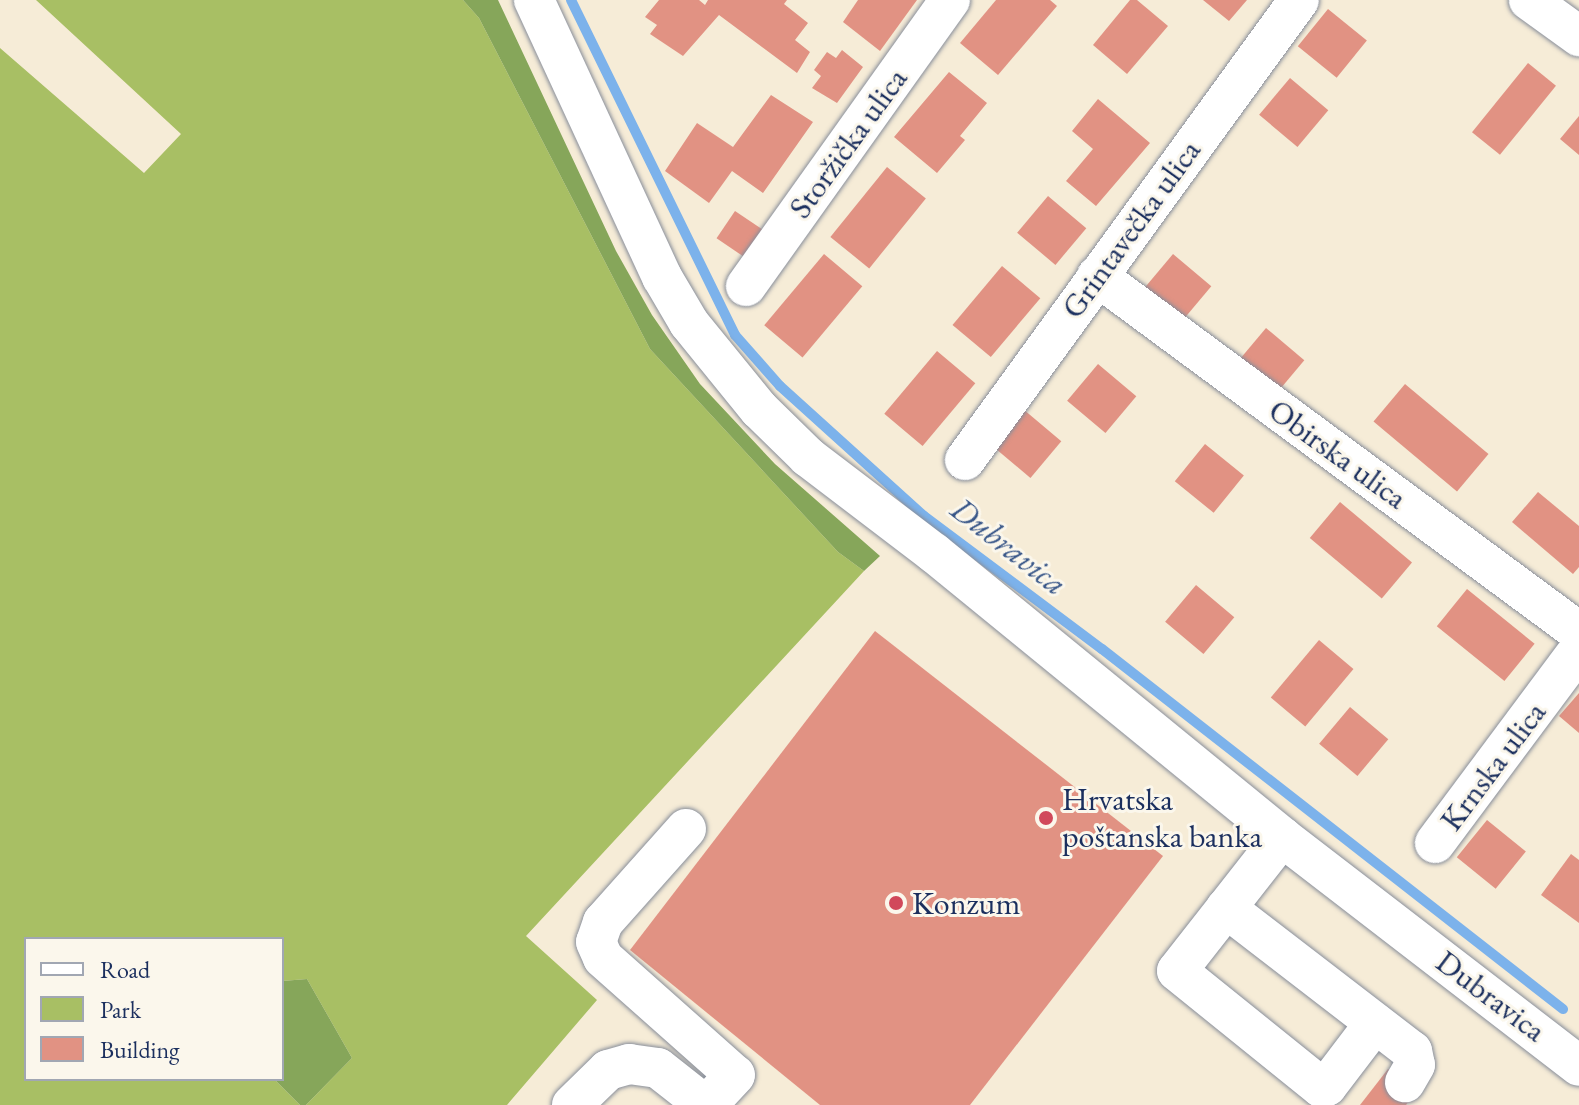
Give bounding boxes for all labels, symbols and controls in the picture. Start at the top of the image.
street label: Storžička ulica [781,60,915,226]
street label: Grintavečka ulica [1053,132,1209,326]
street label: Obirska ulica [1261,391,1415,517]
water label: Dubravica [943,488,1075,604]
street label: Krnska ulica [1432,694,1554,838]
place label: Hrvatska poštanska banka [1062,781,1262,856]
marker: Hrvatska poštanska banka [1037,809,1055,827]
place label: Konzum [912,884,1020,922]
marker: Konzum [887,894,905,912]
legend [24,937,284,1081]
street label: Dubravica [1429,942,1553,1050]
text: Road [100,954,150,985]
text: Park [100,994,141,1025]
text: Building [100,1034,180,1065]

